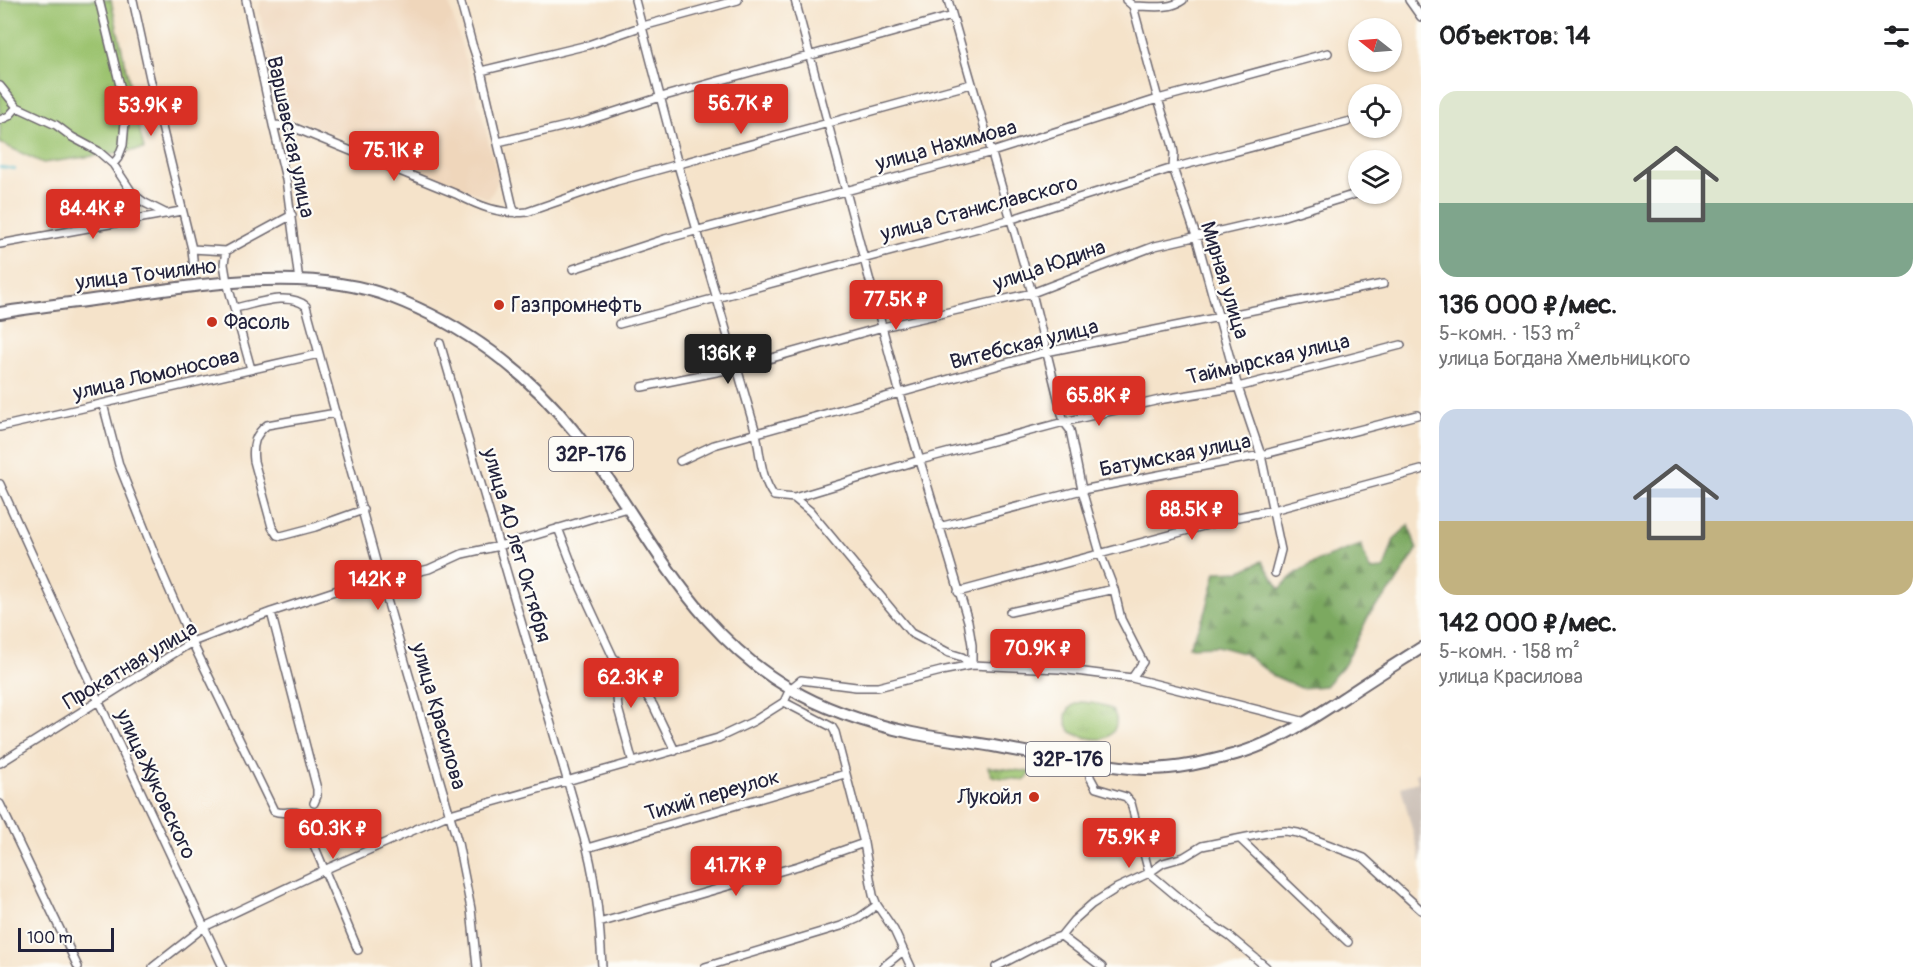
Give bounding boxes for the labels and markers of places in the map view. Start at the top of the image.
pin: 56.7K ₽ [686,84,796,135]
pin: 53.9K ₽ [96,86,206,137]
pin: 75.1K ₽ [339,131,449,182]
pin: 84.4K ₽ [38,189,148,240]
pin: 77.5K ₽ [841,280,951,331]
place label: Газпромнефть [511,292,643,319]
marker: Газпромнефть [492,298,506,312]
place label: Фасоль [224,309,291,336]
marker: Фасоль [205,315,219,329]
pin: 136K ₽ [679,334,777,385]
pin: 65.8K ₽ [1044,376,1154,427]
pin: 88.5K ₽ [1137,490,1247,541]
pin: 142K ₽ [329,560,427,611]
pin: 70.9K ₽ [983,629,1093,680]
pin: 62.3K ₽ [576,658,686,709]
place label: Лукойл [956,784,1022,811]
marker: Лукойл [1027,790,1041,804]
pin: 60.3K ₽ [278,809,388,860]
pin: 75.9K ₽ [1074,818,1184,869]
pin: 41.7K ₽ [681,846,791,897]

